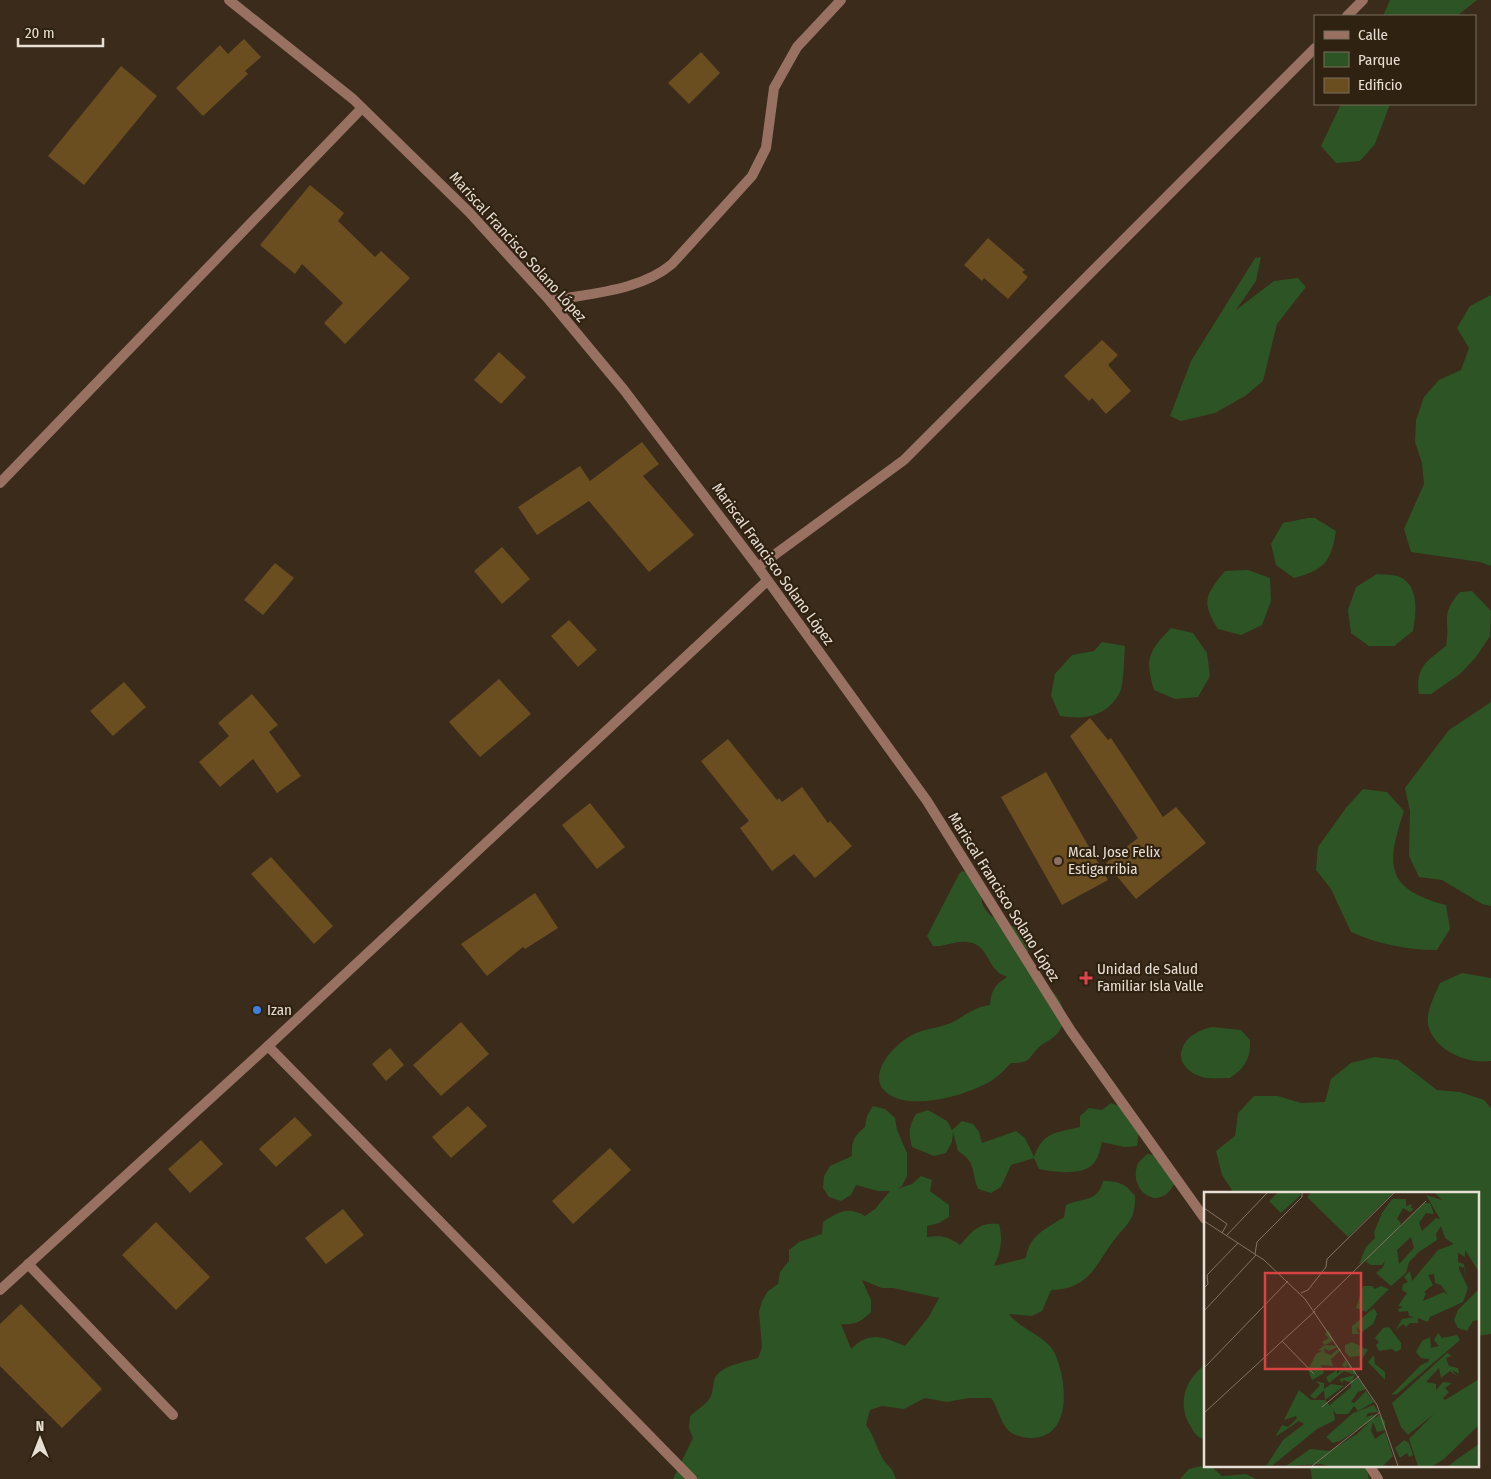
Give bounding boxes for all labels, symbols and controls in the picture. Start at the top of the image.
scale bar [18,15,102,47]
legend [1314,15,1476,105]
text: 20 m [25,24,55,42]
text: Calle [1358,26,1388,44]
text: Parque [1358,51,1401,69]
text: Edificio [1358,76,1403,94]
street label: Mariscal Francisco Solano López [446,168,590,326]
street label: Mariscal Francisco Solano López [708,479,838,649]
street label: Mariscal Francisco Solano López [944,809,1064,985]
place label: Mcal. Jose Felix Estigarribia [1068,843,1160,878]
marker: Mcal. Jose Felix Estigarribia [1052,855,1064,867]
place label: Unidad de Salud Familiar Isla Valle [1097,960,1204,995]
marker: Unidad de Salud Familiar Isla Valle [1079,971,1093,985]
place label: Izan [267,1001,292,1019]
marker: Izan [251,1004,263,1016]
inset map [1204,1192,1478,1466]
north arrow [15,1414,65,1464]
text: N [36,1418,44,1435]

